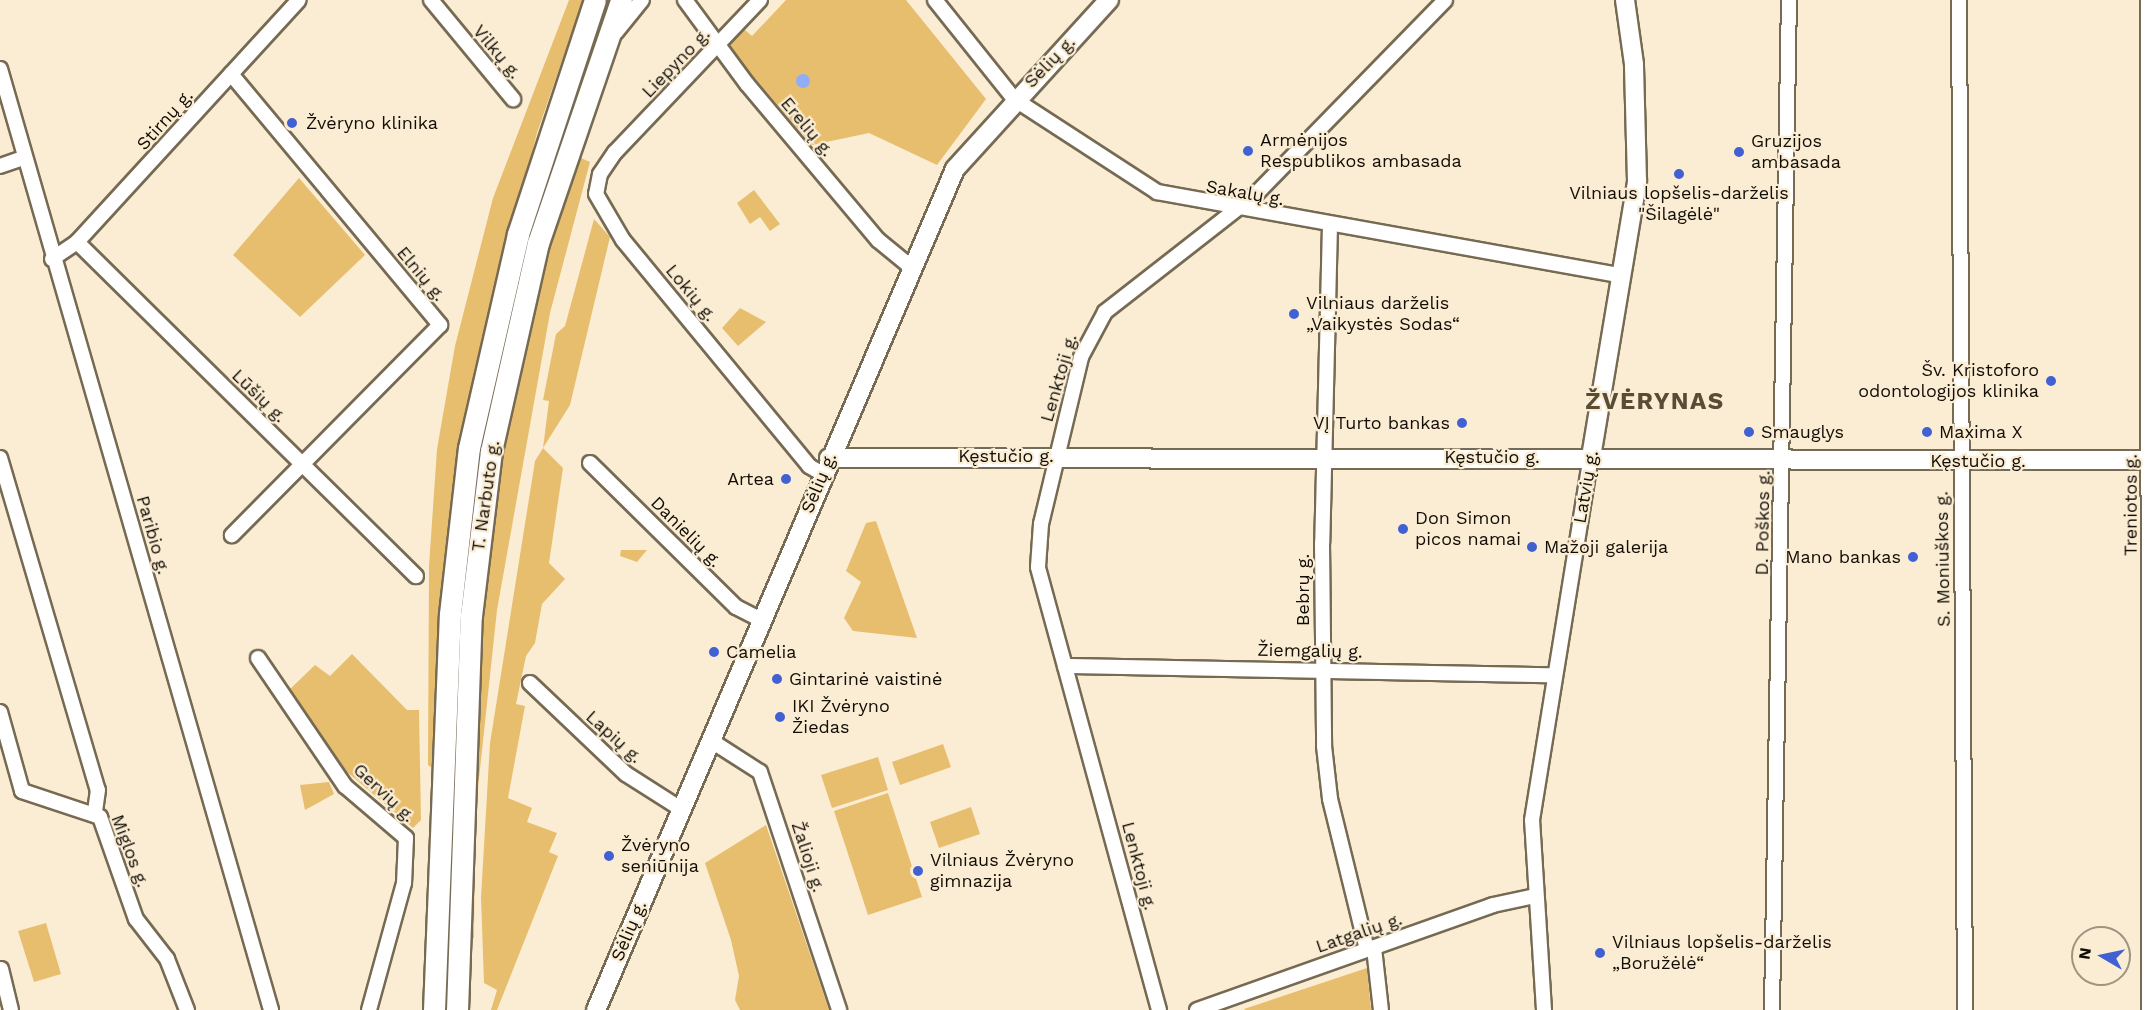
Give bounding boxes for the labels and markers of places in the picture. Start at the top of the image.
place label: Žvėryno klinika [306,112,438,134]
marker: Žvėryno klinika [283,114,301,132]
place label: Armėnijos Respublikos ambasada [1260,130,1462,172]
place label: Gruzijos ambasada [1751,131,1841,174]
marker: Armėnijos Respublikos ambasada [1241,144,1255,158]
marker: Gruzijos ambasada [1732,145,1746,159]
marker: Vilniaus lopšelis-darželis "Šilagėlė" [1672,167,1686,181]
place label: Vilniaus lopšelis-darželis "Šilagėlė" [1569,183,1789,226]
place label: Vilniaus darželis „Vaikystės Sodas“ [1306,293,1460,336]
marker: Vilniaus darželis „Vaikystės Sodas“ [1287,307,1301,321]
place label: Šv. Kristoforo odontologijos klinika [1858,360,2039,403]
marker: Šv. Kristoforo odontologijos klinika [2044,374,2058,388]
place label: VĮ Turto bankas [1312,412,1450,434]
marker: VĮ Turto bankas [1455,416,1469,430]
place label: Smauglys [1761,421,1844,443]
place label: Maxima X [1939,421,2023,443]
marker: Smauglys [1742,425,1756,439]
marker: Maxima X [1920,425,1934,439]
place label: Artea [727,468,774,490]
marker: Artea [779,472,793,486]
place label: Don Simon picos namai [1415,508,1521,550]
marker: Don Simon picos namai [1396,522,1410,536]
place label: Mažoji galerija [1544,536,1668,558]
marker: Mažoji galerija [1525,540,1539,554]
place label: Mano bankas [1785,546,1901,568]
marker: Mano bankas [1906,550,1920,564]
place label: Camelia [726,641,797,663]
marker: Camelia [707,645,721,659]
place label: Gintarinė vaistinė [789,668,943,690]
marker: Gintarinė vaistinė [770,672,784,686]
place label: IKI Žvėryno Žiedas [792,696,890,738]
marker: IKI Žvėryno Žiedas [773,710,787,724]
place label: Žvėryno seniūnija [621,835,699,878]
marker: Žvėryno seniūnija [602,849,616,863]
place label: Vilniaus Žvėryno gimnazija [930,850,1074,892]
marker: Vilniaus Žvėryno gimnazija [911,864,925,878]
place label: Vilniaus lopšelis-darželis „Boružėlė“ [1612,932,1832,974]
marker: Vilniaus lopšelis-darželis „Boružėlė“ [1593,946,1607,960]

